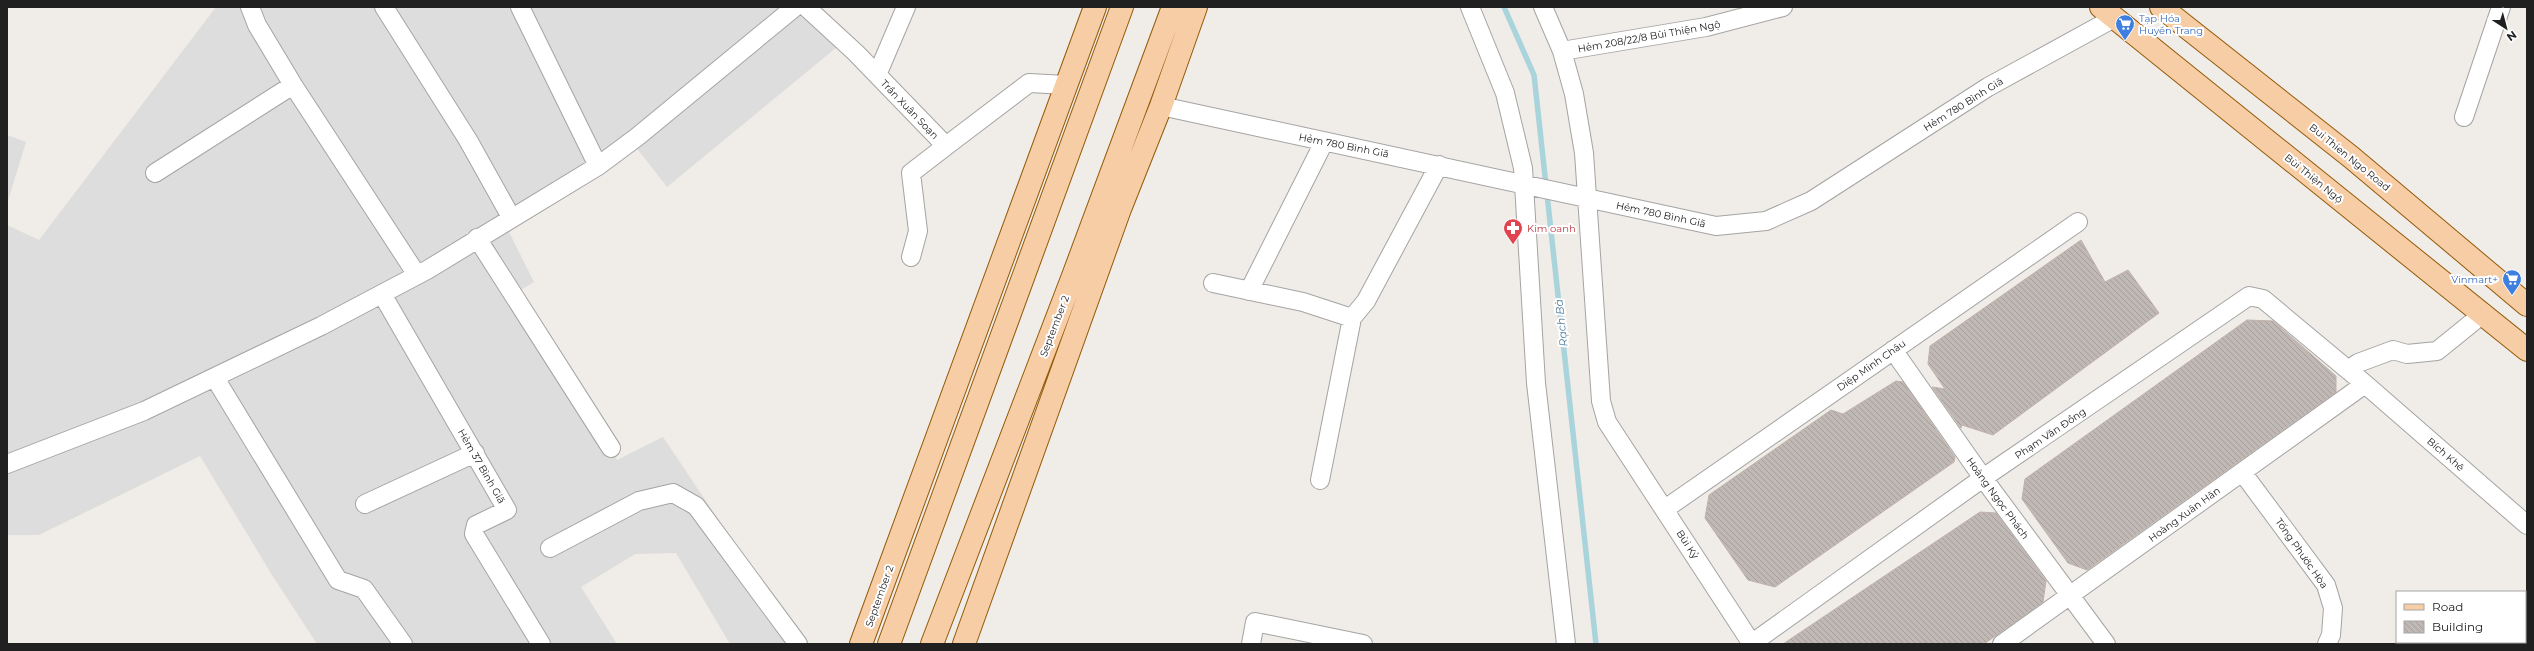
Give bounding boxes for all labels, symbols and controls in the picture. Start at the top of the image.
north arrow [2486,8,2526,48]
place label: Tạp Hóa Huyền Trang [2139,12,2203,37]
supermarket icon: Tạp Hóa Huyền Trang [2114,13,2136,41]
street label: Hẻm 208/22/8 Bùi Thiện Ngộ [1577,18,1721,55]
text: N [2504,28,2520,44]
street label: Hẻm 780 Bình Giã [1921,75,2005,134]
street label: Trần Xuân Soạn [878,77,941,142]
street label: Bui Thien Ngo Road [2307,121,2393,194]
street label: Hẻm 780 Bình Giã [1298,130,1390,161]
street label: Bùi Thiện Ngộ [2282,151,2346,206]
street label: Hẻm 780 Bình Giã [1615,199,1707,230]
pharmacy icon: Kim oanh [1502,217,1524,245]
place label: Kim oanh [1527,222,1576,235]
supermarket icon: Vinmart+ [2501,268,2523,296]
place label: Vinmart+ [2451,273,2498,286]
street label: September 2 [1037,293,1072,359]
water label: Rạch Bà [1552,299,1570,347]
street label: Diệp Minh Châu [1834,337,1908,394]
street label: Phạm Văn Đồng [2012,405,2088,462]
street label: Hẻm 37 Bình Giã [455,427,508,506]
street label: Bích Khê [2424,435,2467,474]
street label: Hoàng Ngọc Phách [1963,455,2032,542]
street label: Hoàng Xuân Hãn [2146,484,2223,545]
street label: Tống Phước Hòa [2272,516,2331,591]
street label: Bùi Kỷ [1673,527,1702,562]
street label: September 2 [862,563,897,629]
legend [2396,591,2526,643]
text: Road [2432,599,2463,614]
text: Building [2432,619,2483,634]

